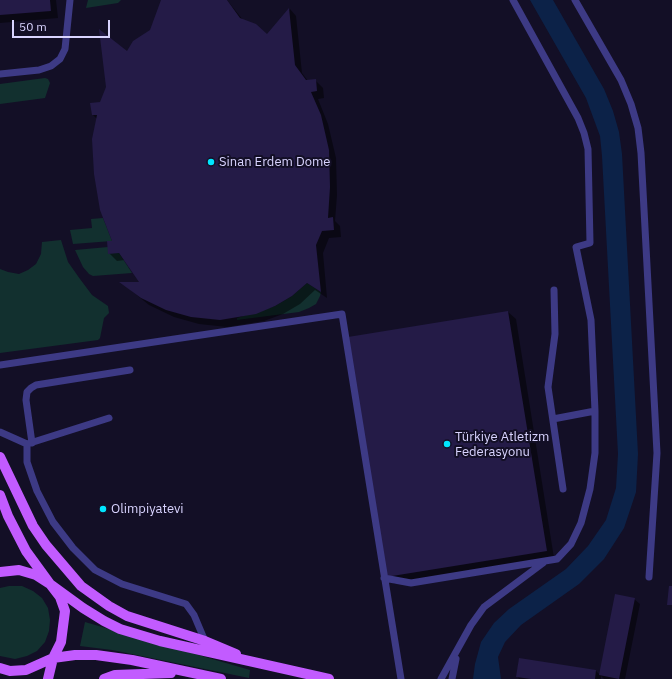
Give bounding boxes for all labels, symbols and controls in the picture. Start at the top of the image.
scale bar [14,12,112,38]
text: 50 m [19,19,47,34]
place label: Sinan Erdem Dome [219,154,330,170]
marker: Sinan Erdem Dome [206,157,216,167]
place label: Türkiye Atletizm Federasyonu [455,429,549,460]
marker: Türkiye Atletizm Federasyonu [442,439,452,449]
place label: Olimpiyatevi [111,501,184,517]
marker: Olimpiyatevi [98,504,108,514]

